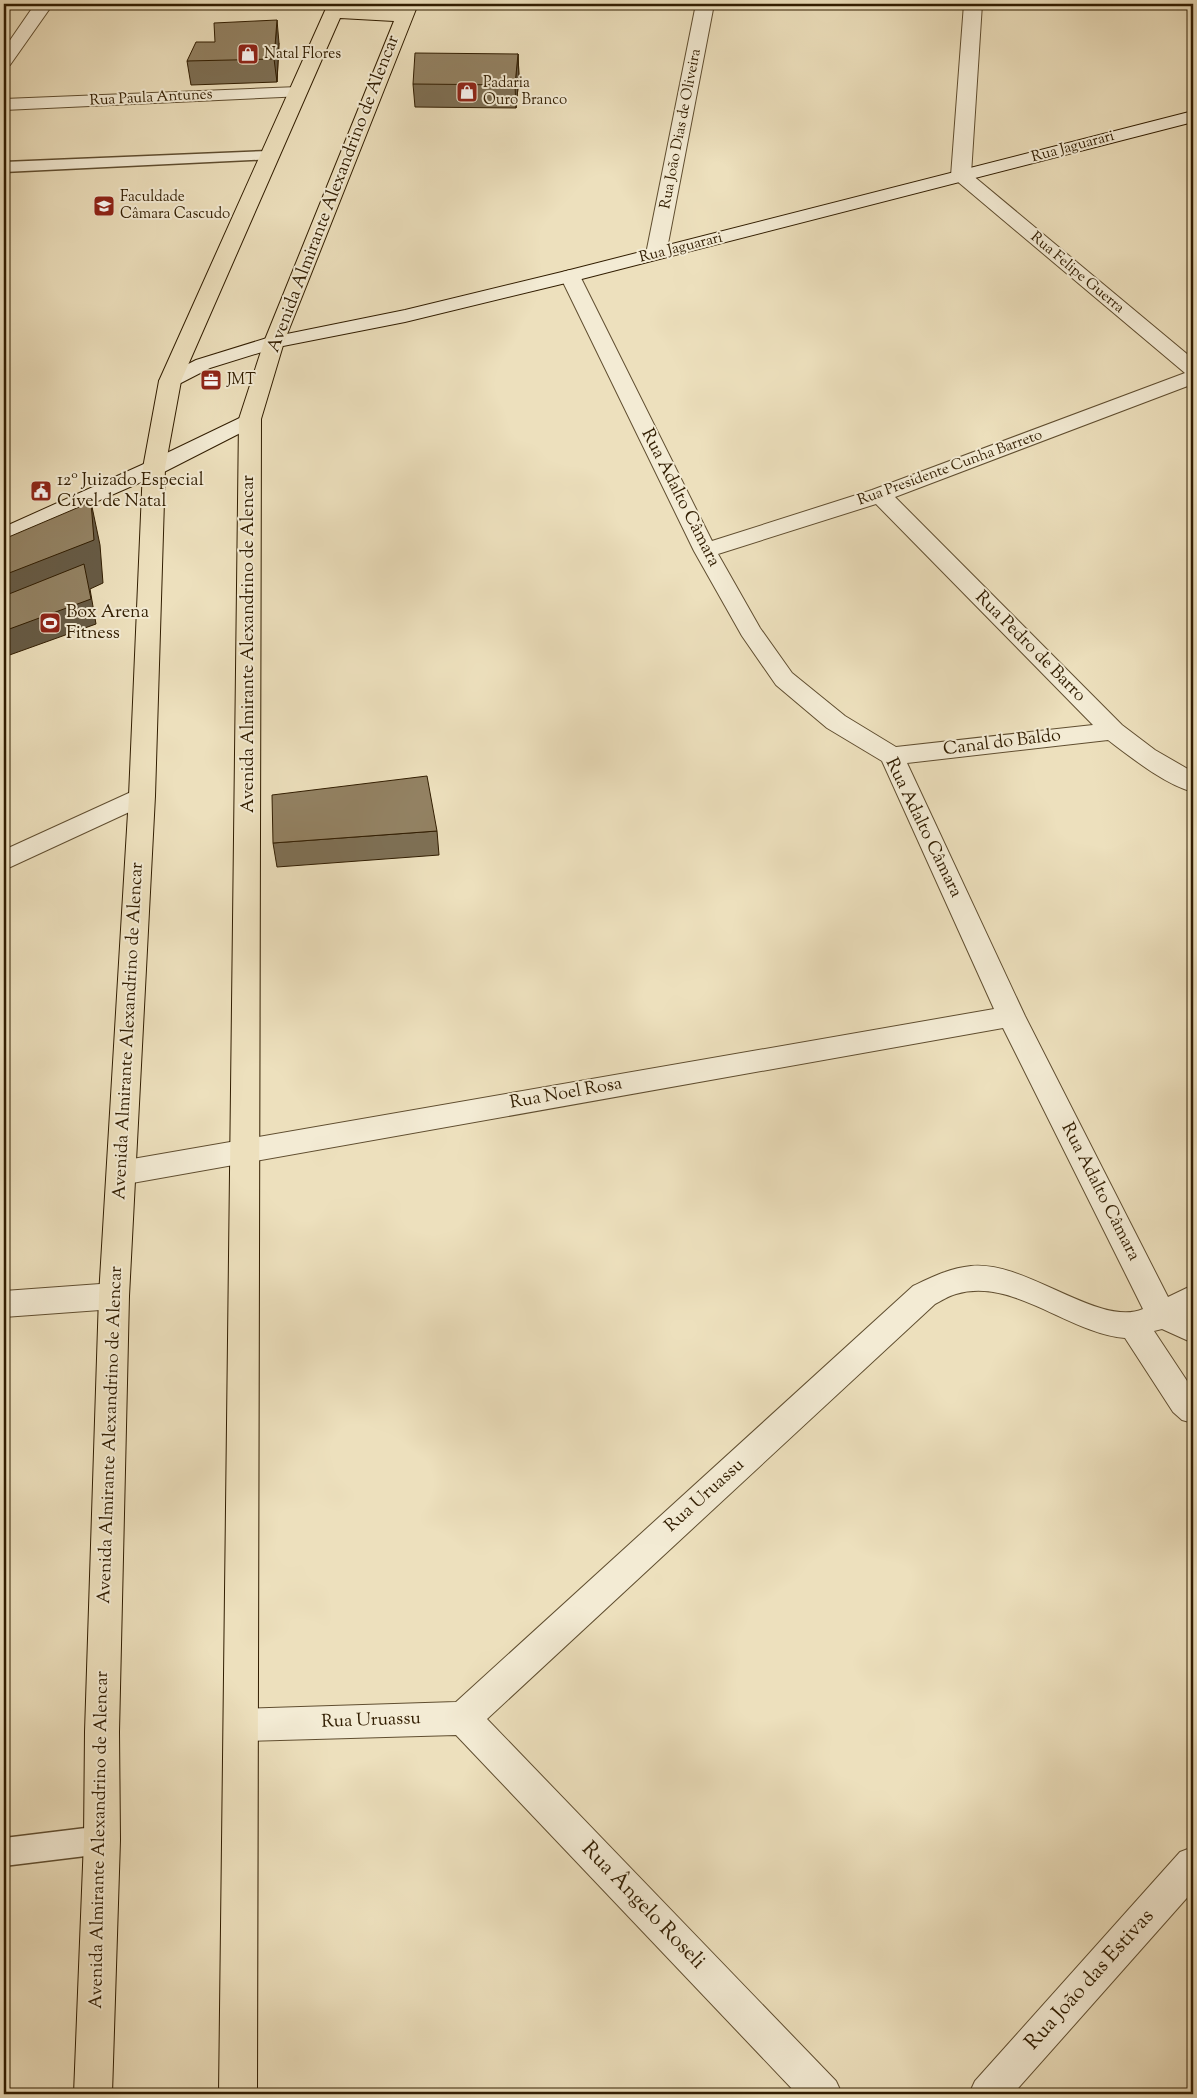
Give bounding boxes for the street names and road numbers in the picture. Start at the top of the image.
street label: Avenida Almirante Alexandrino de Alencar [261,31,407,356]
street label: Rua João Dias de Oliveira [655,47,707,211]
street label: Rua Paula Antunes [89,84,213,112]
street label: Rua Jaguarari [1029,126,1117,168]
street label: Rua Felipe Guerra [1025,227,1129,319]
street label: Rua Jaguarari [637,228,725,268]
street label: Rua Adalto Câmara [634,424,726,572]
street label: Rua Presidente Cunha Barreto [855,425,1045,511]
street label: Avenida Almirante Alexandrino de Alencar [236,475,262,813]
street label: Rua Pedro de Barro [968,585,1092,709]
street label: Canal do Baldo [942,723,1062,763]
street label: Rua Adalto Câmara [878,754,968,902]
street label: Avenida Almirante Alexandrino de Alencar [107,861,151,1200]
street label: Rua Noel Rosa [508,1071,624,1117]
street label: Rua Adalto Câmara [1054,1118,1146,1266]
street label: Avenida Almirante Alexandrino de Alencar [92,1265,130,1604]
street label: Rua Uruassu [659,1453,751,1539]
street label: Avenida Almirante Alexandrino de Alencar [84,1671,116,2009]
street label: Rua Uruassu [321,1706,421,1736]
street label: Rua Ângelo Roseli [574,1835,712,1977]
street label: Rua João das Estivas [1018,1903,1162,2057]

